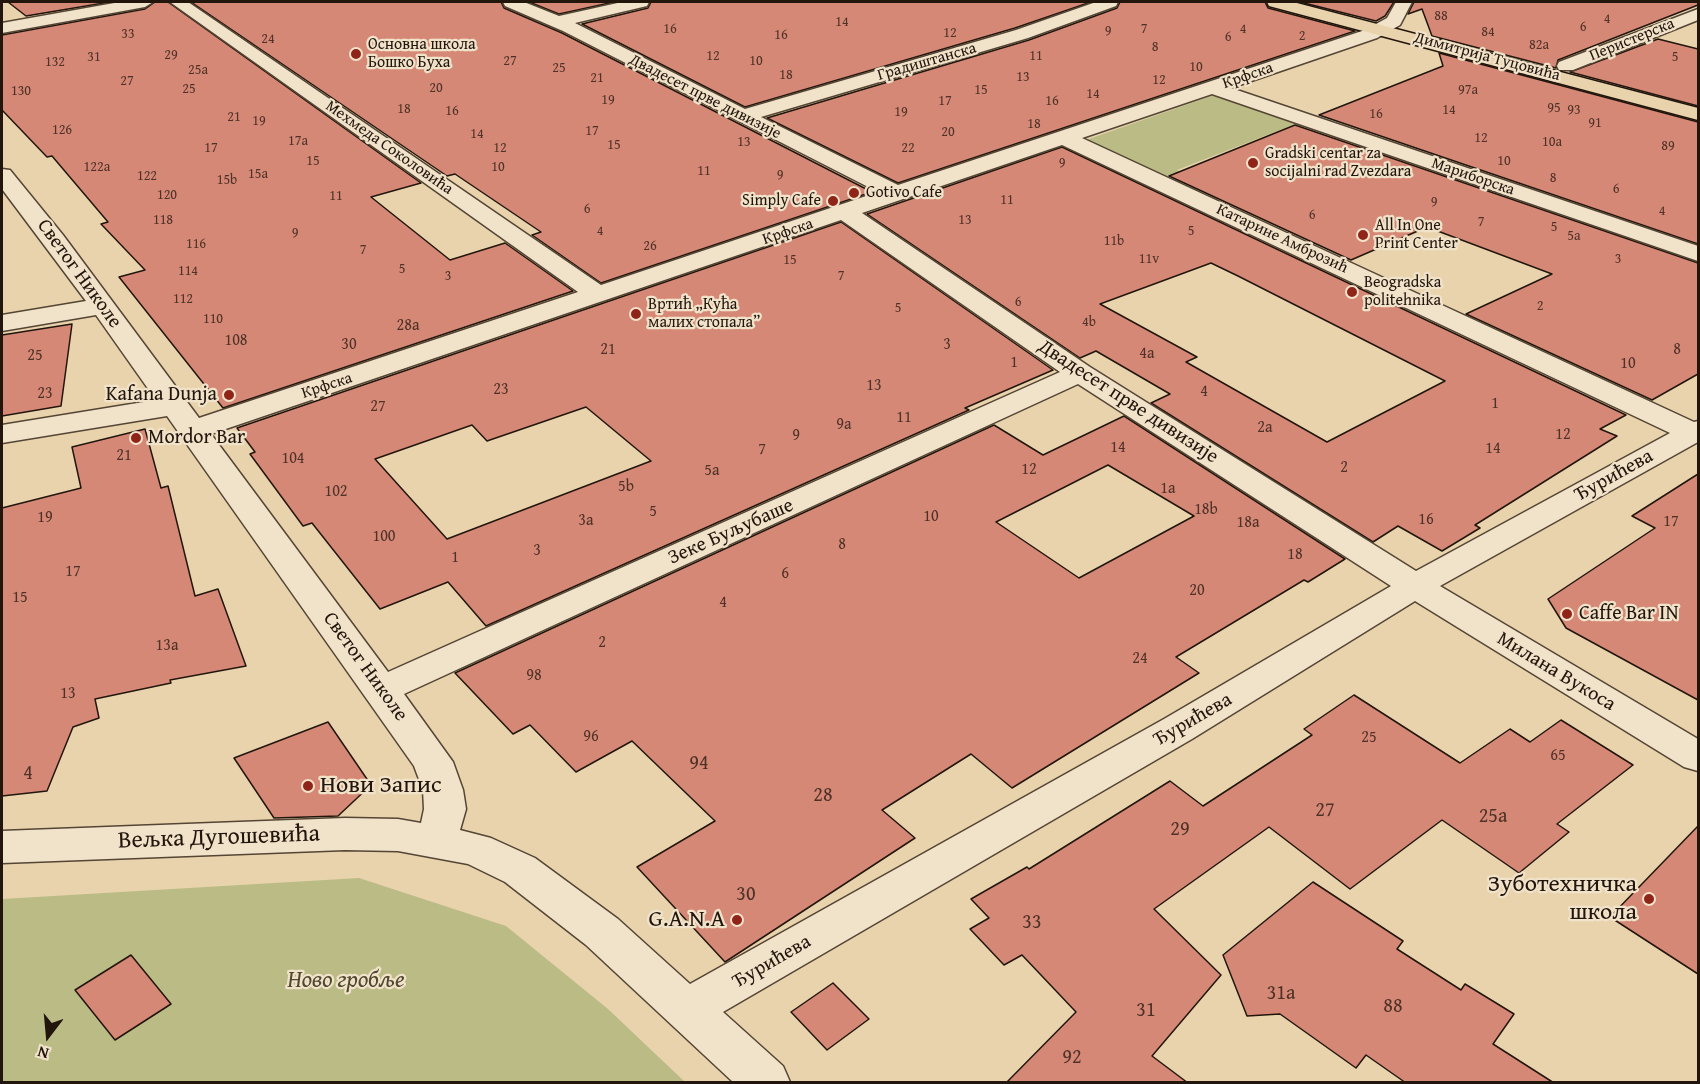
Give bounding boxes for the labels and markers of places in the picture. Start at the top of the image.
place label: Основна школа Бошко Буха [368,35,476,73]
marker: Основна школа Бошко Буха [349,47,363,61]
place label: Gradski centar za socijalni rad Zvezdara [1265,144,1411,182]
marker: Gradski centar za socijalni rad Zvezdara [1246,156,1260,170]
place label: Gotivo Cafe [866,183,942,203]
marker: Gotivo Cafe [847,186,861,200]
place label: Simply Cafe [742,191,821,211]
marker: Simply Cafe [826,194,840,208]
place label: All In One Print Center [1375,216,1458,254]
marker: All In One Print Center [1356,228,1370,242]
place label: Beogradska politehnika [1364,273,1441,311]
marker: Beogradska politehnika [1345,285,1359,299]
place label: Вртић „Кућа малих стопала” [648,295,760,333]
marker: Вртић „Кућа малих стопала” [629,307,643,321]
place label: Kafana Dunja [106,383,217,407]
marker: Kafana Dunja [222,388,236,402]
place label: Mordor Bar [148,426,245,450]
marker: Mordor Bar [129,431,143,445]
place label: Caffe Bar IN [1579,602,1679,626]
marker: Caffe Bar IN [1560,607,1574,621]
place label: Нови Запис [320,772,442,800]
marker: Нови Запис [301,779,315,793]
place label: Зуботехничка школа [1488,871,1637,927]
marker: Зуботехничка школа [1642,892,1656,906]
place label: G.A.N.A [649,906,725,934]
marker: G.A.N.A [730,913,744,927]

